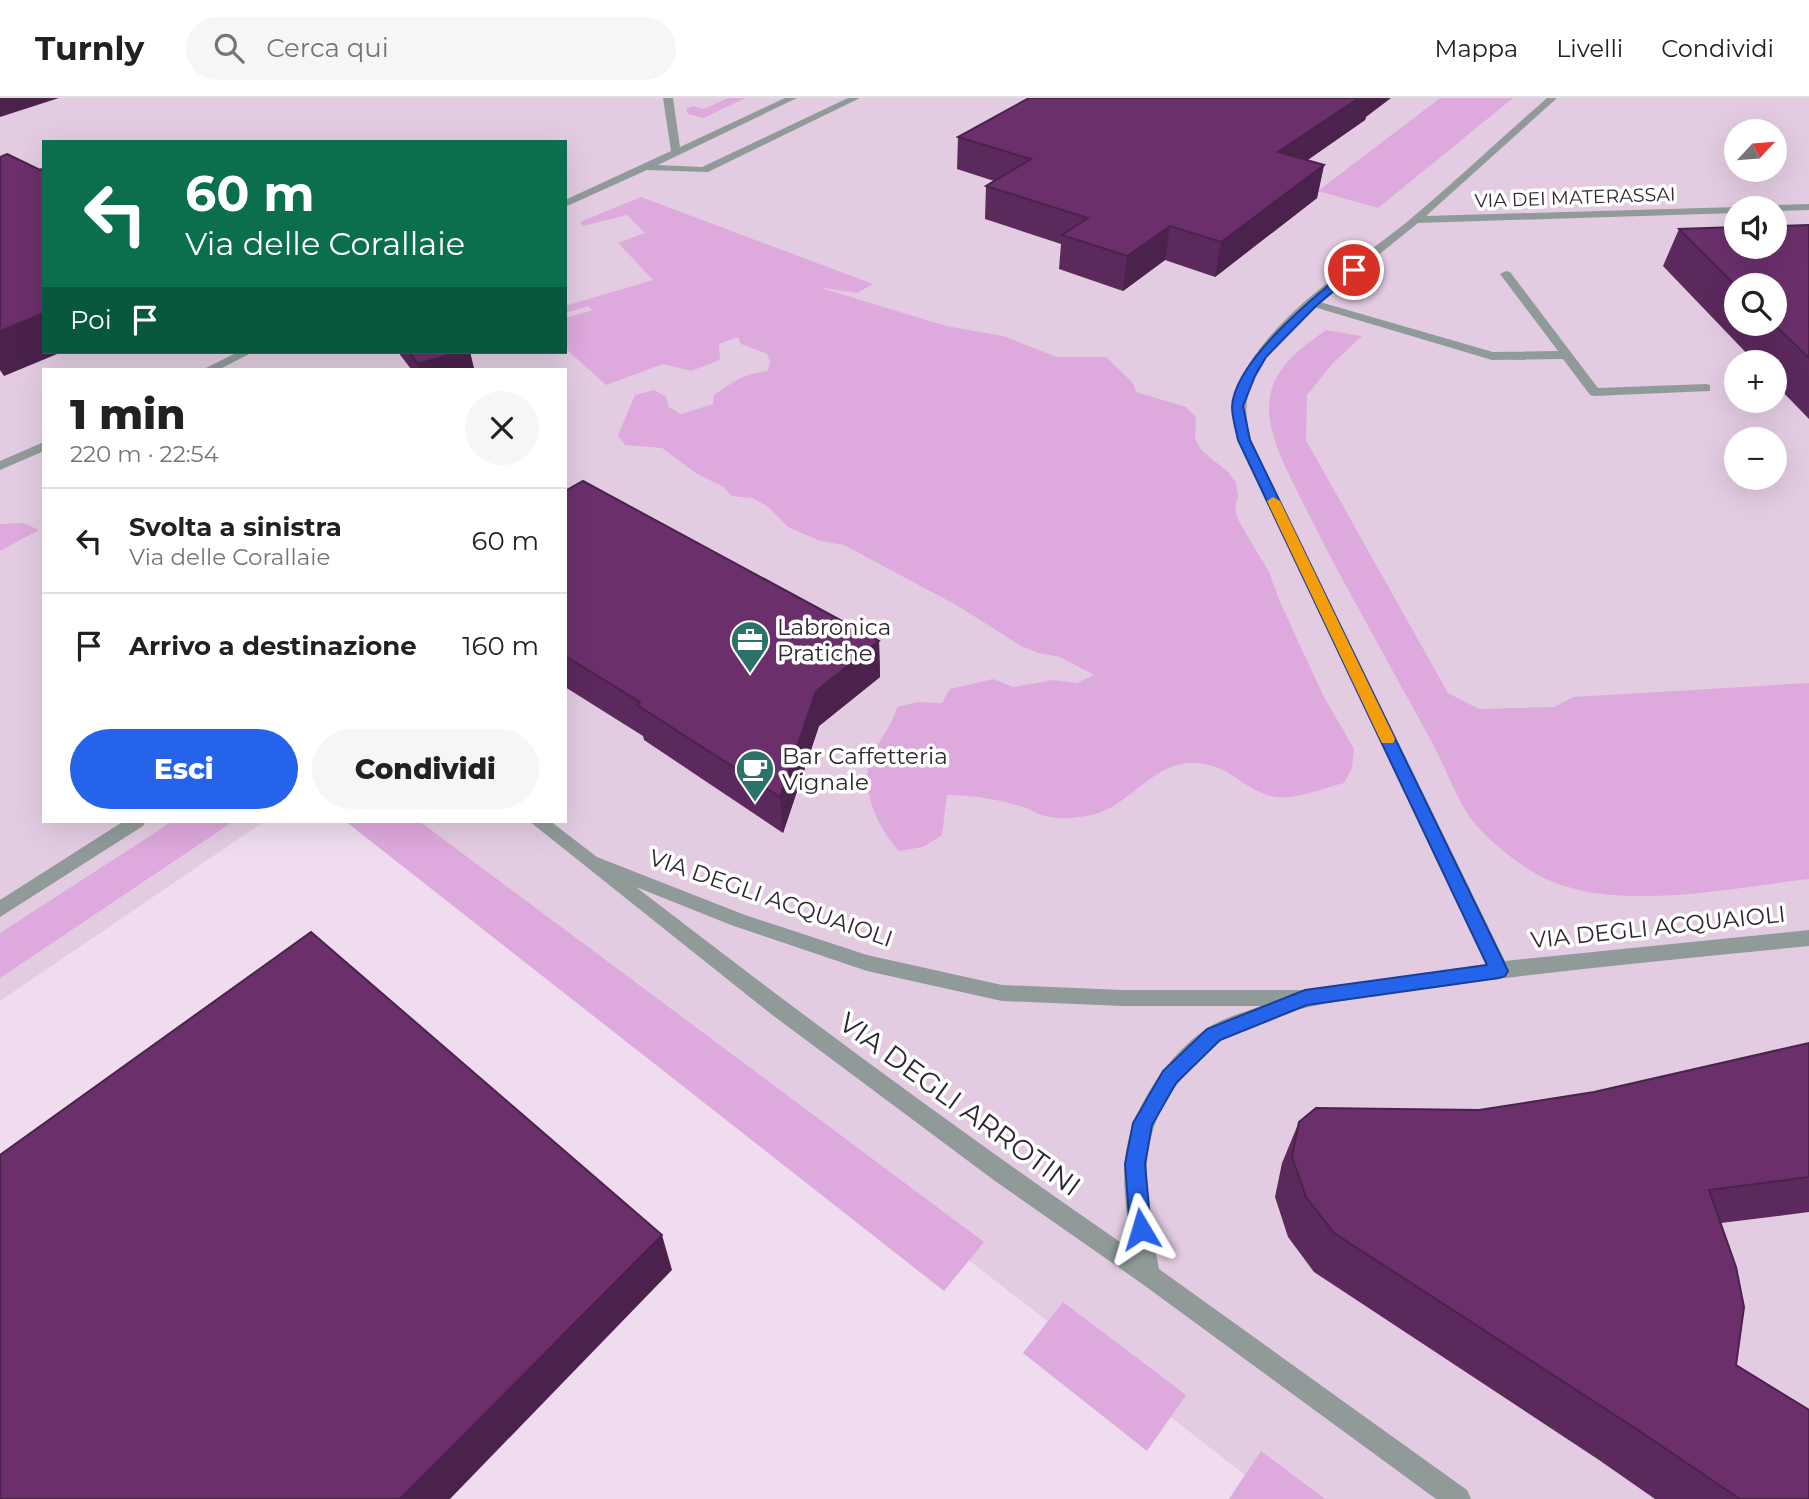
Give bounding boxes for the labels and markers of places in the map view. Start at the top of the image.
pin [1324,240,1384,300]
place label: Labronica Pratiche [777,613,891,667]
office icon: Labronica Pratiche [729,619,771,674]
place label: Bar Caffetteria Vignale [782,742,948,796]
cafe icon: Bar Caffetteria Vignale [734,748,776,803]

